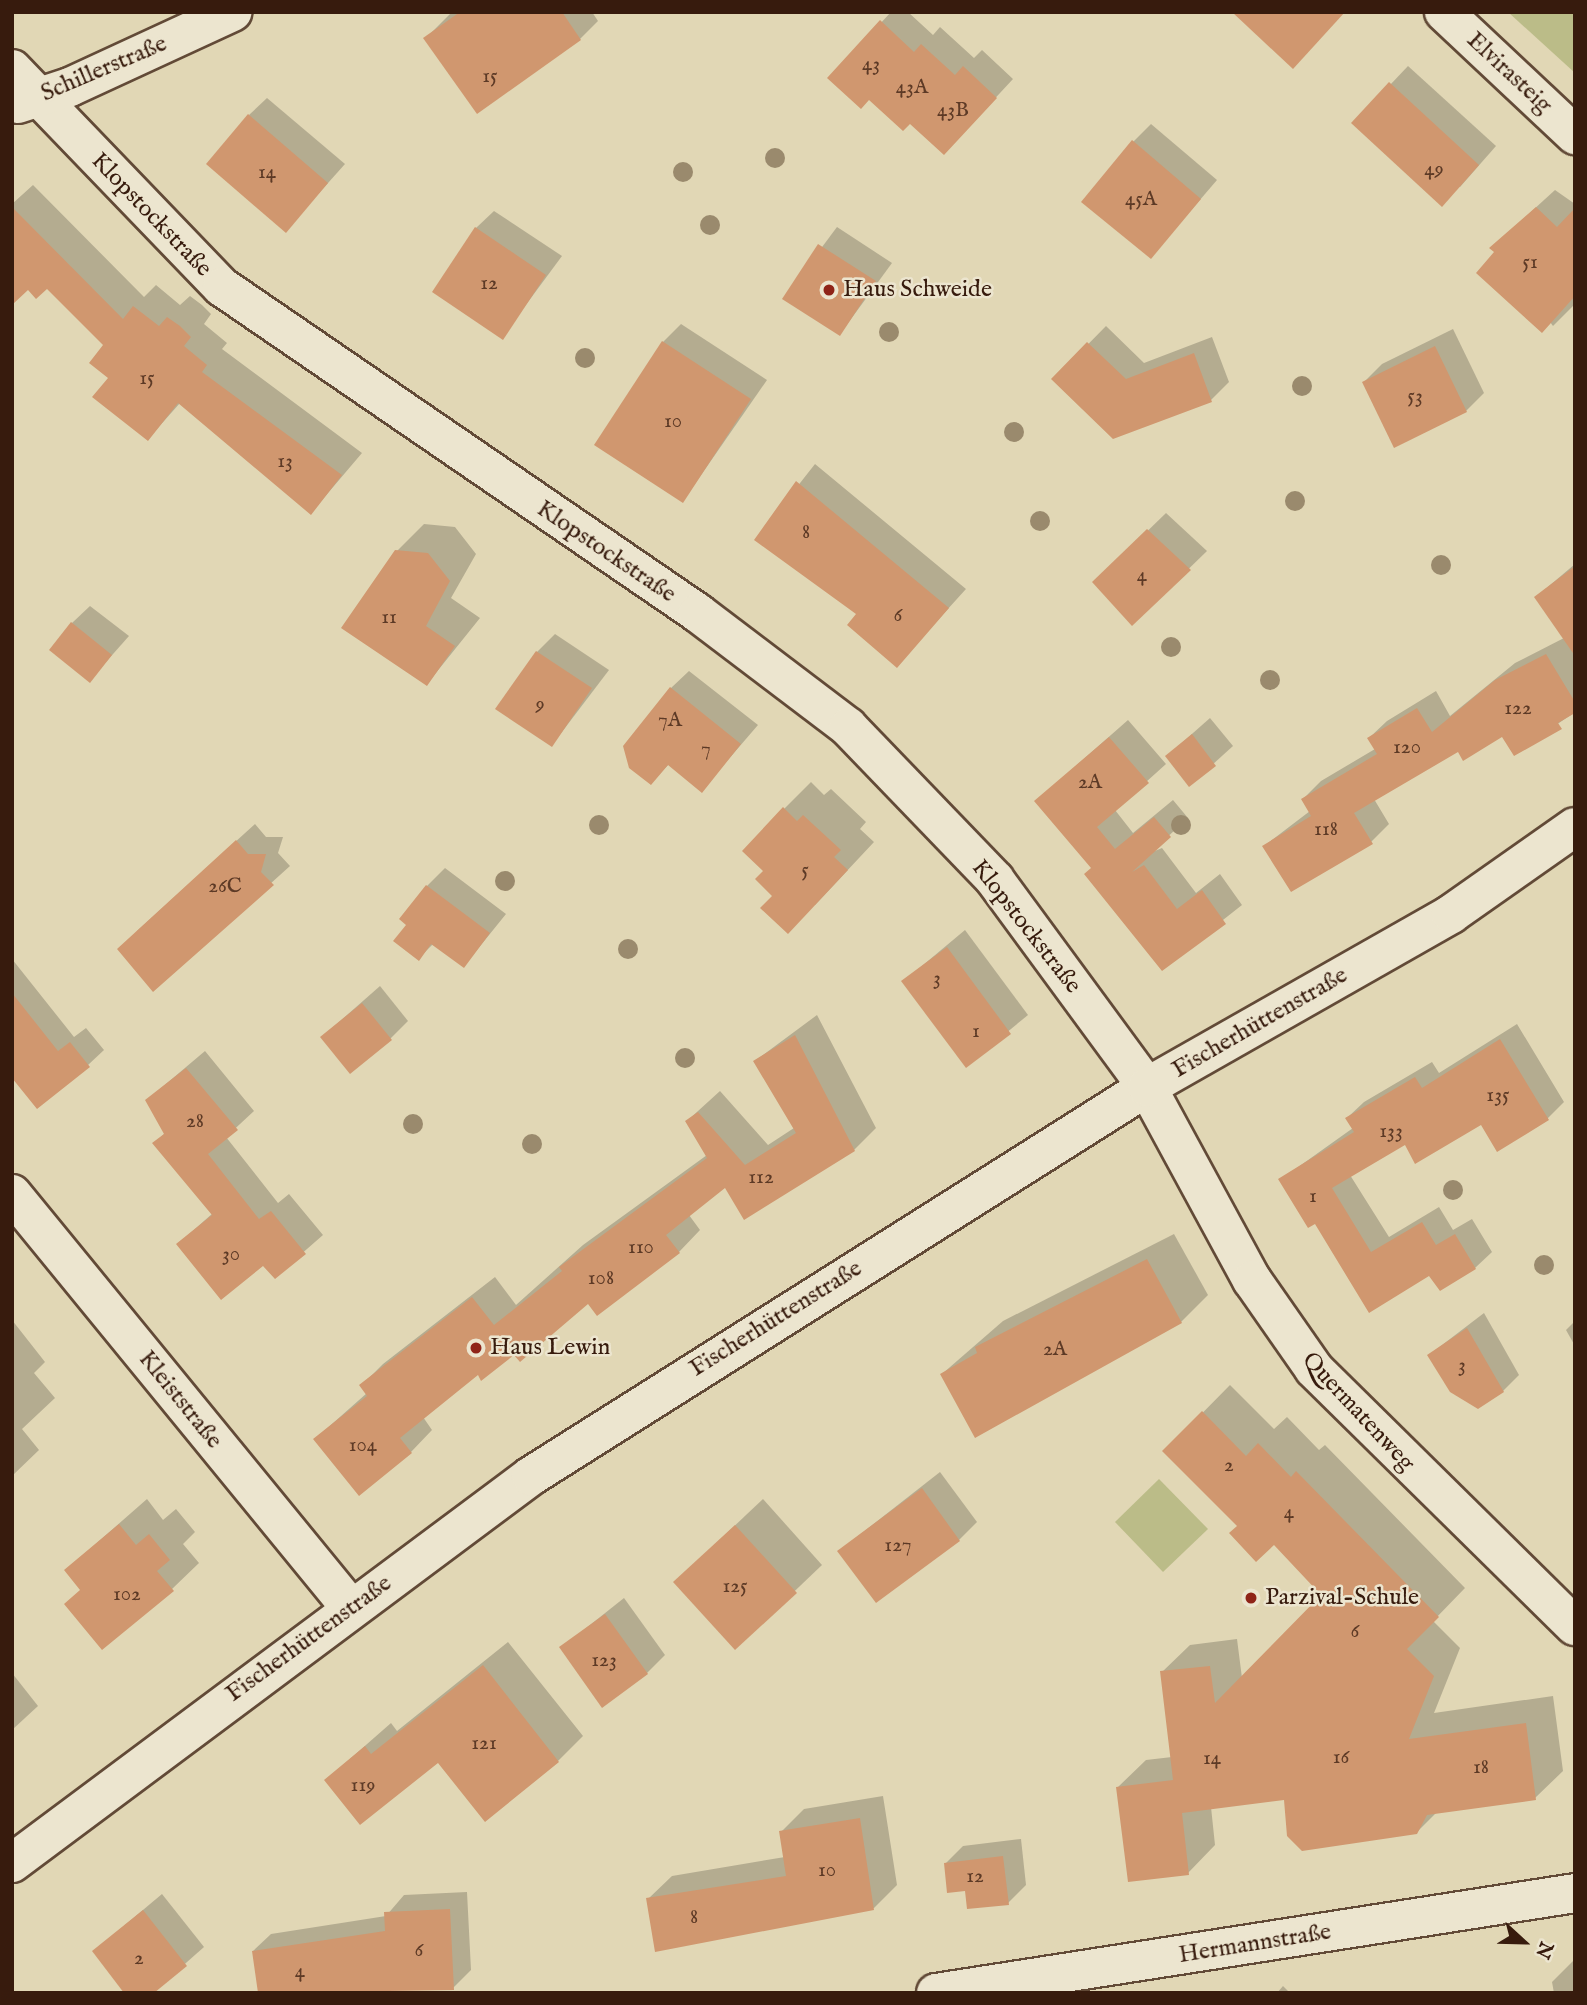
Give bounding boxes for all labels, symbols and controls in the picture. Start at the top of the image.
street label: Elvirasteig [1460,26,1558,120]
street label: Schillerstraße [37,30,171,108]
house number: 43 [862,52,880,78]
house number: 15 [482,64,498,90]
house number: 43A [896,75,928,101]
house number: 43B [937,98,969,124]
street label: Klopstockstraße [84,147,218,283]
house number: 49 [1424,157,1444,183]
house number: 14 [258,160,276,186]
house number: 45A [1125,187,1157,213]
house number: 51 [1522,250,1538,276]
house number: 12 [480,271,498,297]
place label: Haus Schweide [843,276,992,304]
marker: Haus Schweide [821,282,837,298]
house number: 15 [139,366,155,392]
house number: 53 [1407,384,1423,410]
house number: 10 [664,409,682,435]
house number: 13 [277,449,293,475]
street label: Klopstockstraße [531,495,681,609]
house number: 8 [802,520,810,546]
house number: 4 [1137,563,1147,589]
house number: 6 [894,603,902,629]
house number: 11 [381,605,397,631]
house number: 9 [535,692,545,718]
house number: 122 [1504,696,1532,722]
house number: 7A [658,708,682,734]
house number: 120 [1393,735,1421,761]
house number: 7 [701,737,711,763]
house number: 2A [1078,770,1102,796]
house number: 118 [1314,817,1338,843]
street label: Klopstockstraße [965,854,1087,1000]
house number: 5 [801,858,809,884]
house number: 26C [208,874,242,900]
street label: Fischerhüttenstraße [1167,961,1353,1085]
house number: 3 [933,966,941,992]
house number: 1 [972,1019,980,1045]
house number: 135 [1486,1083,1510,1109]
house number: 28 [186,1109,204,1135]
house number: 133 [1379,1119,1403,1145]
house number: 112 [748,1165,774,1191]
house number: 1 [1309,1184,1317,1210]
house number: 110 [628,1235,654,1261]
house number: 30 [222,1242,240,1268]
street label: Fischerhüttenstraße [685,1254,867,1384]
house number: 108 [588,1266,614,1292]
place label: Haus Lewin [490,1334,610,1362]
house number: 2A [1043,1337,1067,1363]
marker: Haus Lewin [468,1340,484,1356]
street label: Kleiststraße [132,1345,228,1455]
street label: Quermatenweg [1296,1346,1420,1478]
house number: 3 [1458,1353,1466,1379]
house number: 104 [349,1433,377,1459]
house number: 2 [1224,1453,1234,1479]
house number: 4 [1284,1500,1294,1526]
house number: 127 [884,1533,912,1559]
street label: Fischerhüttenstraße [221,1569,397,1709]
house number: 125 [722,1574,748,1600]
house number: 102 [113,1582,141,1608]
place label: Parzival-Schule [1265,1584,1419,1612]
marker: Parzival-Schule [1243,1590,1259,1606]
house number: 6 [1351,1619,1359,1645]
house number: 123 [591,1648,617,1674]
house number: 121 [471,1731,497,1757]
house number: 16 [1333,1745,1349,1771]
house number: 14 [1203,1746,1221,1772]
house number: 18 [1473,1755,1489,1781]
house number: 119 [351,1773,375,1799]
house number: 10 [818,1858,836,1884]
house number: 12 [966,1864,984,1890]
house number: 8 [690,1905,698,1931]
north arrow [1489,1907,1559,1977]
street label: Hermannstraße [1177,1918,1333,1970]
house number: 6 [415,1938,423,1964]
text: N [1529,1938,1558,1962]
house number: 2 [134,1946,144,1972]
house number: 4 [295,1959,305,1985]

